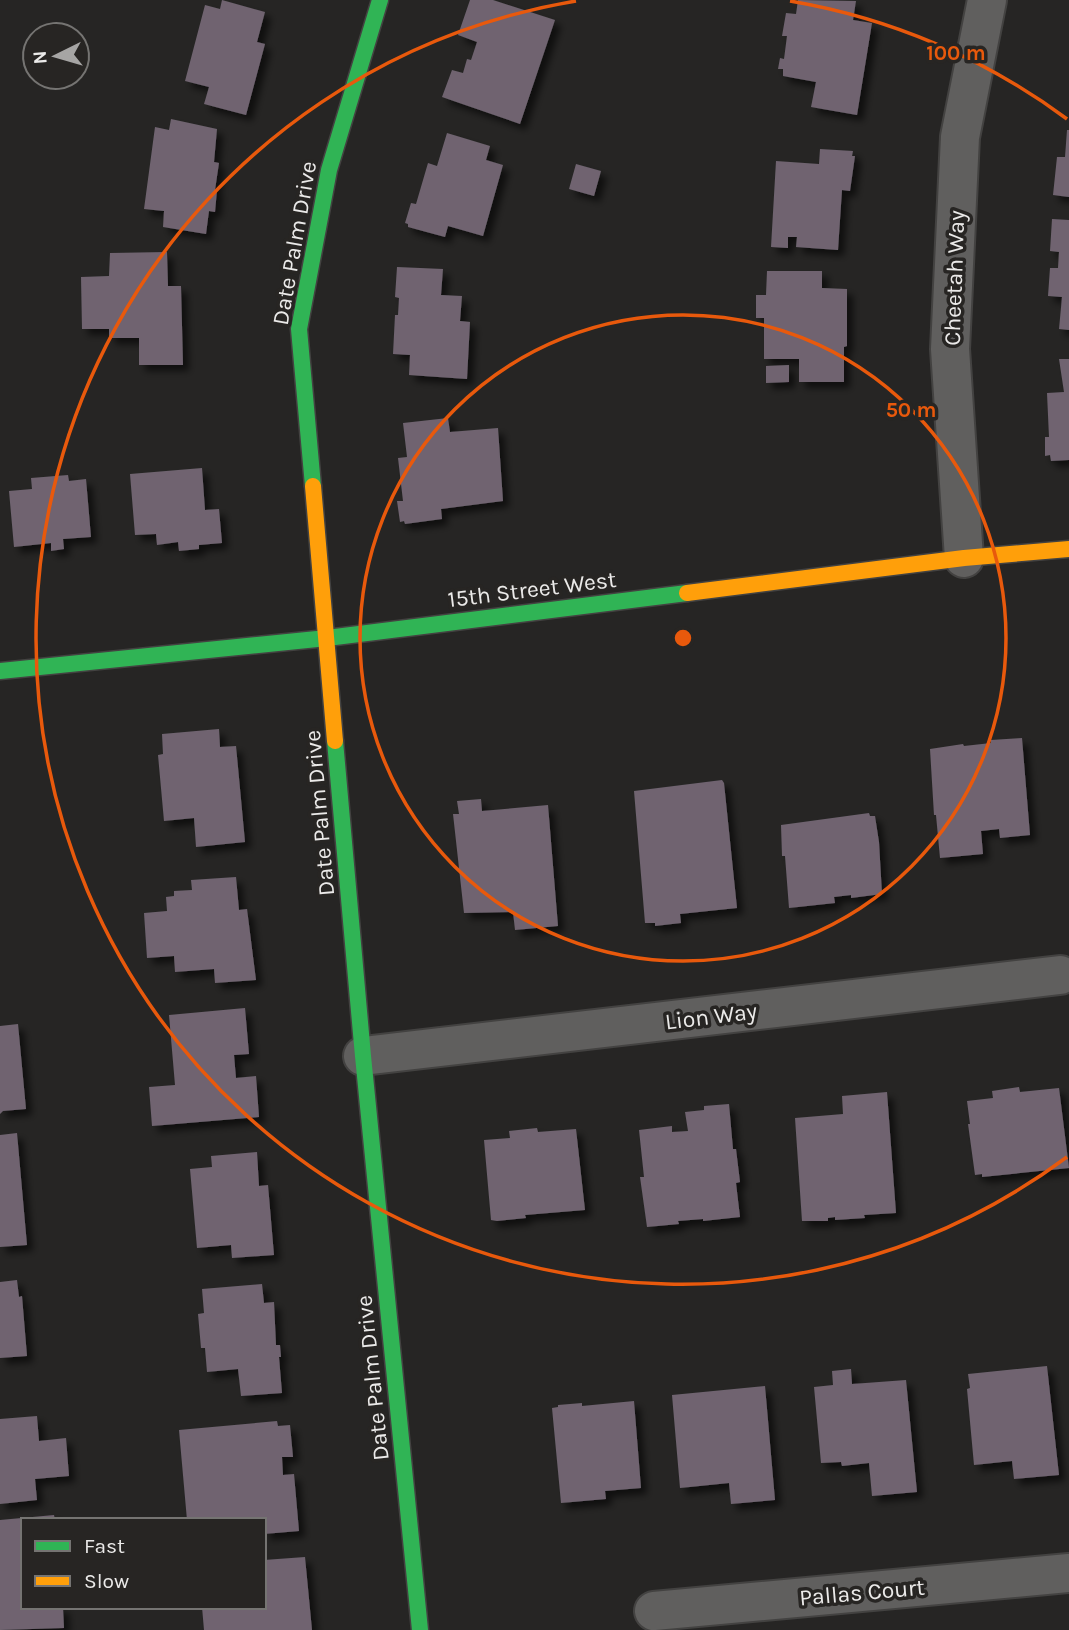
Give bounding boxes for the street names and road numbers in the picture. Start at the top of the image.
street label: Date Palm Drive [267,159,322,327]
street label: Cheetah Way [939,210,970,346]
street label: 15th Street West [446,566,618,613]
street label: Date Palm Drive [299,729,340,897]
street label: Lion Way [663,997,759,1036]
street label: Date Palm Drive [350,1294,395,1462]
street label: Pallas Court [798,1574,926,1611]

